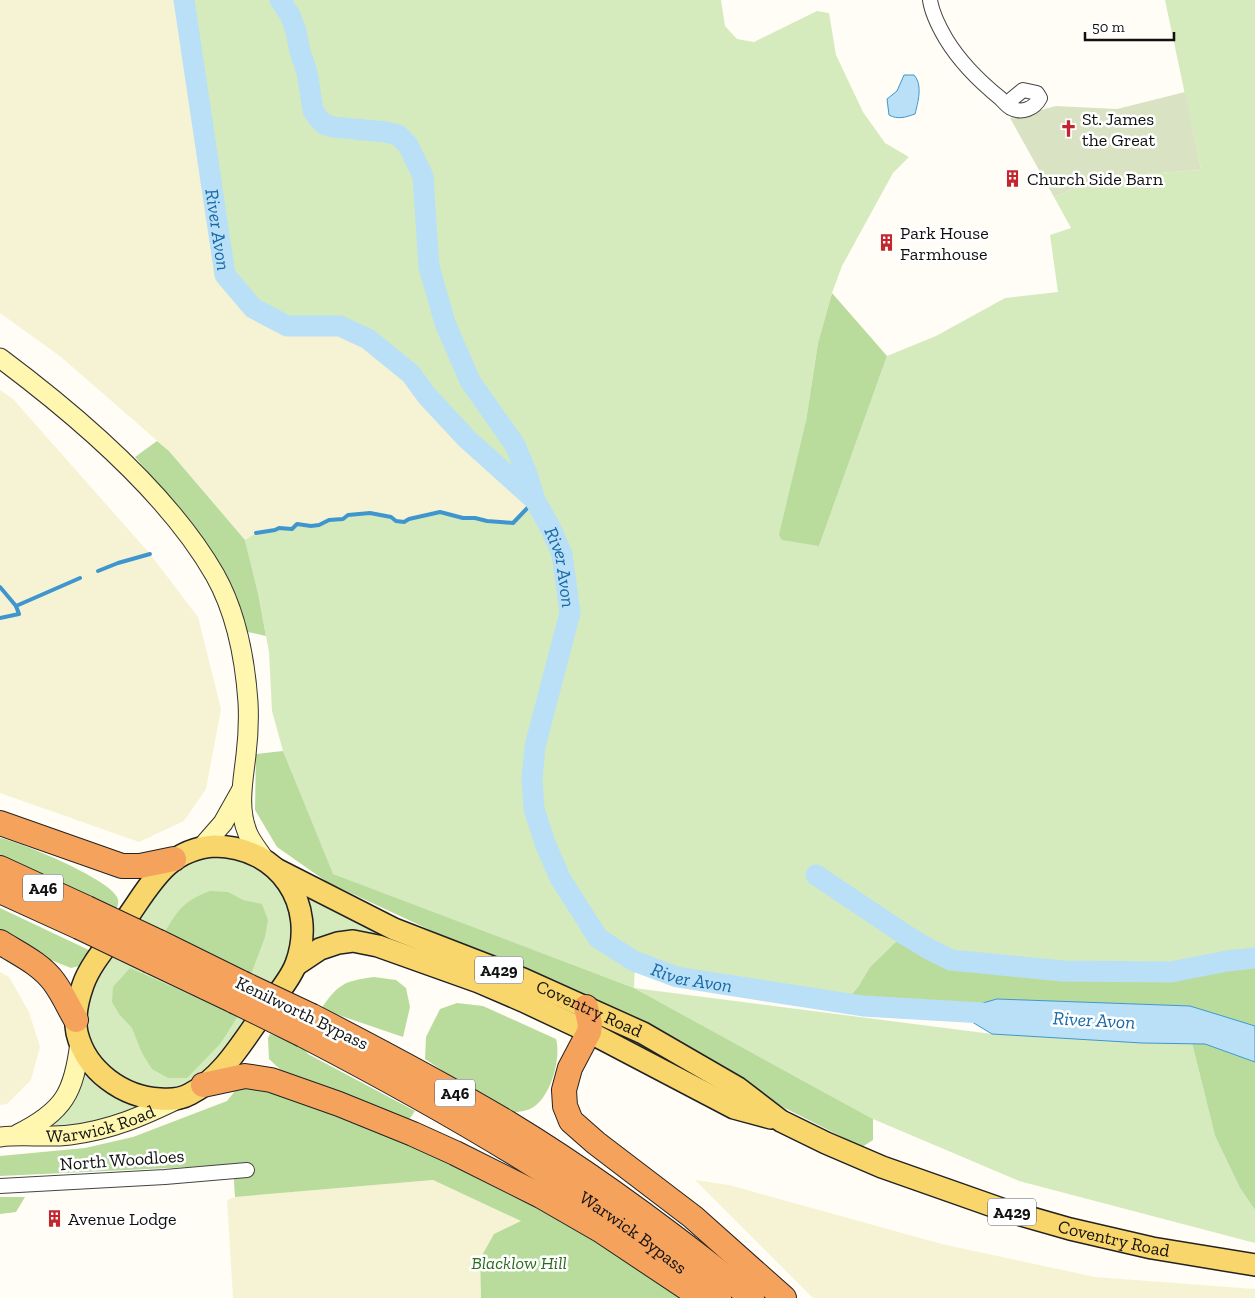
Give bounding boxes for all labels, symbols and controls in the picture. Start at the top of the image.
scale bar [1085,10,1174,42]
text: 50 m [1092,18,1125,36]
place label: St. James the Great [1082,108,1155,151]
church icon: St. James the Great [1058,119,1078,139]
place label: Church Side Barn [1027,168,1164,190]
building icon: Church Side Barn [1003,169,1023,189]
water label: River Avon [201,187,236,272]
place label: Park House Farmhouse [900,222,989,265]
building icon: Park House Farmhouse [876,233,896,253]
water label: River Avon [540,523,581,609]
road number: A46 [23,874,63,901]
road number: A429 [475,956,523,984]
water label: River Avon [648,957,734,997]
street label: Kenilworth Bypass [232,971,372,1055]
street label: Coventry Road [533,975,646,1042]
water label: River Avon [1052,1006,1136,1034]
road number: A46 [435,1080,475,1106]
street label: Warwick Road [46,1100,158,1147]
street label: North Woodloes [59,1145,185,1175]
street label: Warwick Bypass [575,1186,691,1279]
road number: A429 [988,1198,1036,1226]
place label: Avenue Lodge [68,1208,176,1230]
building icon: Avenue Lodge [44,1209,64,1229]
street label: Coventry Road [1055,1215,1171,1262]
park label: Blacklow Hill [471,1252,567,1274]

